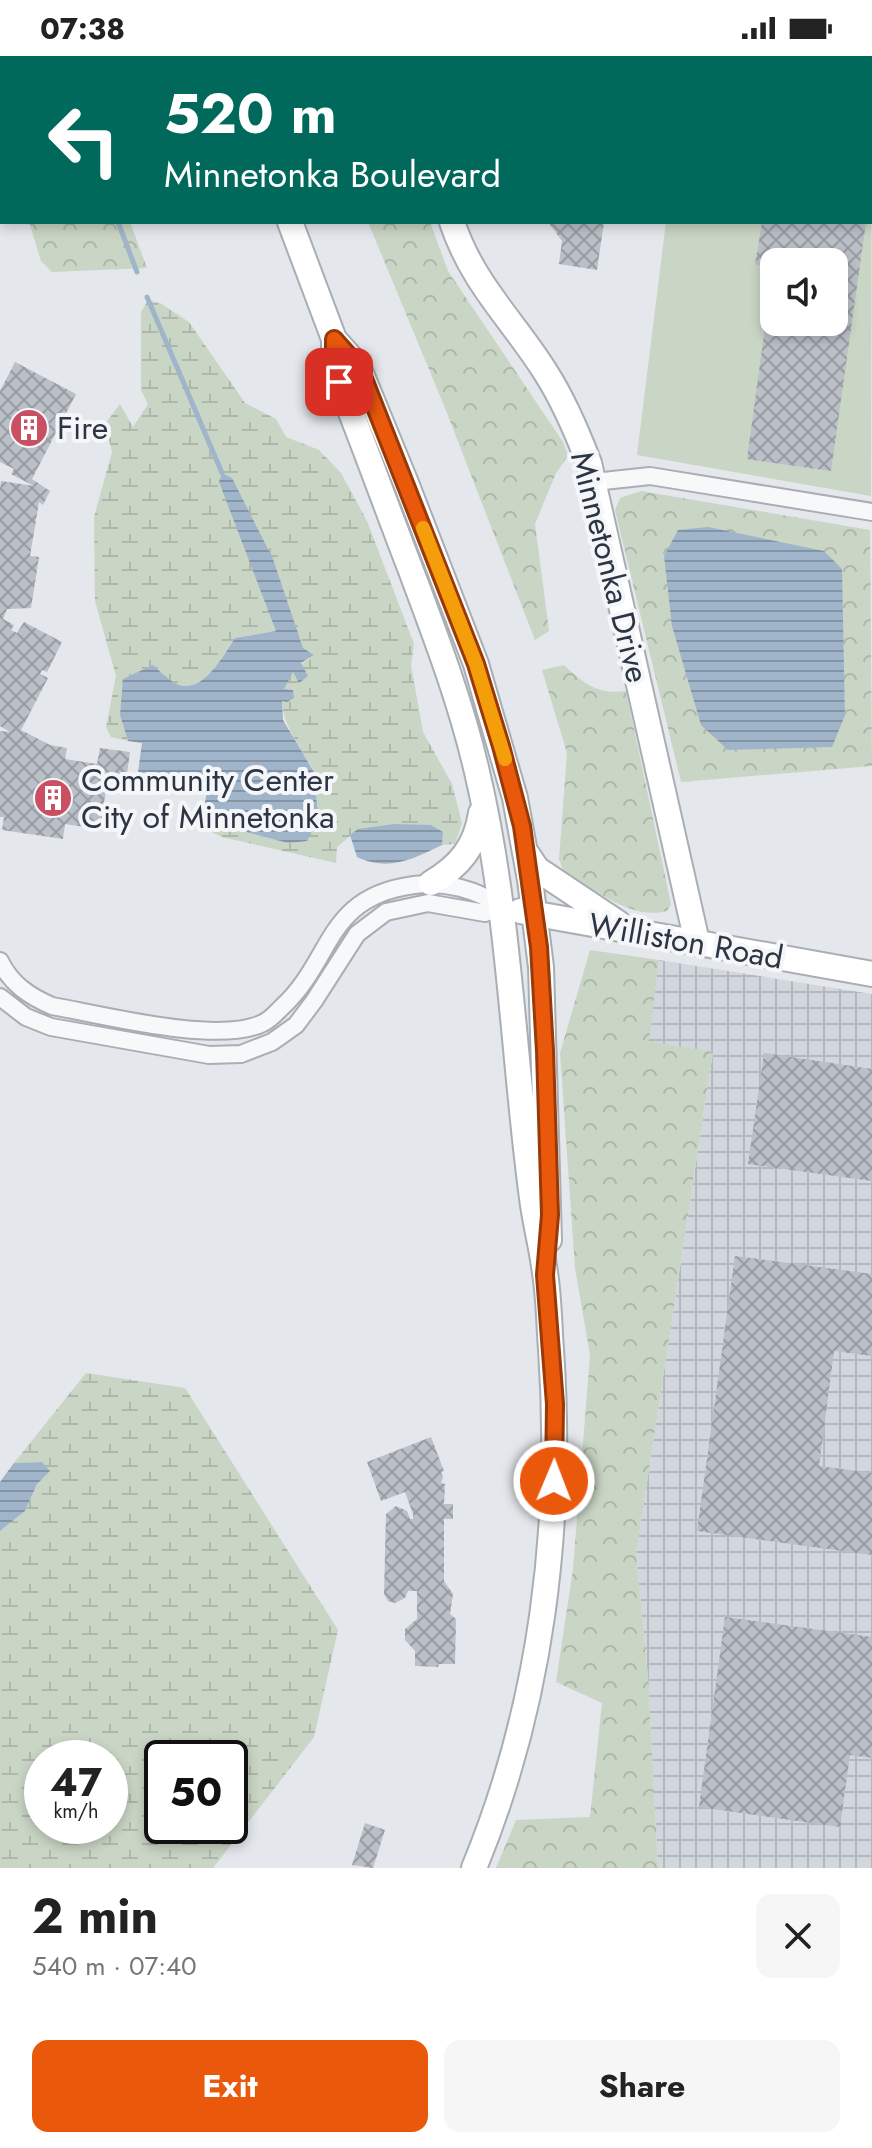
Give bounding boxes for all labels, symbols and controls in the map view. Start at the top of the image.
text: 07:38 [40,7,125,50]
text: 520 m [164,73,337,154]
icon: left [32,88,136,192]
text: Minnetonka Boulevard [164,148,501,200]
map controls [760,248,848,336]
button: sound [760,248,848,336]
pin [305,348,373,416]
icon: arrive [317,360,361,404]
place label: Fire [57,405,108,451]
building icon: Fire [8,407,50,449]
street label: Minnetonka Drive [559,447,661,687]
place label: Community Center City of Minnetonka [81,757,335,840]
building icon: Community Center City of Minnetonka [32,777,74,819]
street label: Williston Road [585,901,787,981]
position arrow [512,1439,596,1523]
speed limit sign: 50 [144,1740,248,1844]
text: 47 [50,1753,102,1811]
text: km/h [53,1797,99,1826]
text: 2 min [32,1882,158,1951]
button: close [756,1894,840,1978]
text: 540 m · 07:40 [32,1947,197,1985]
button: Exit [32,2040,428,2132]
button: Share [444,2040,840,2132]

